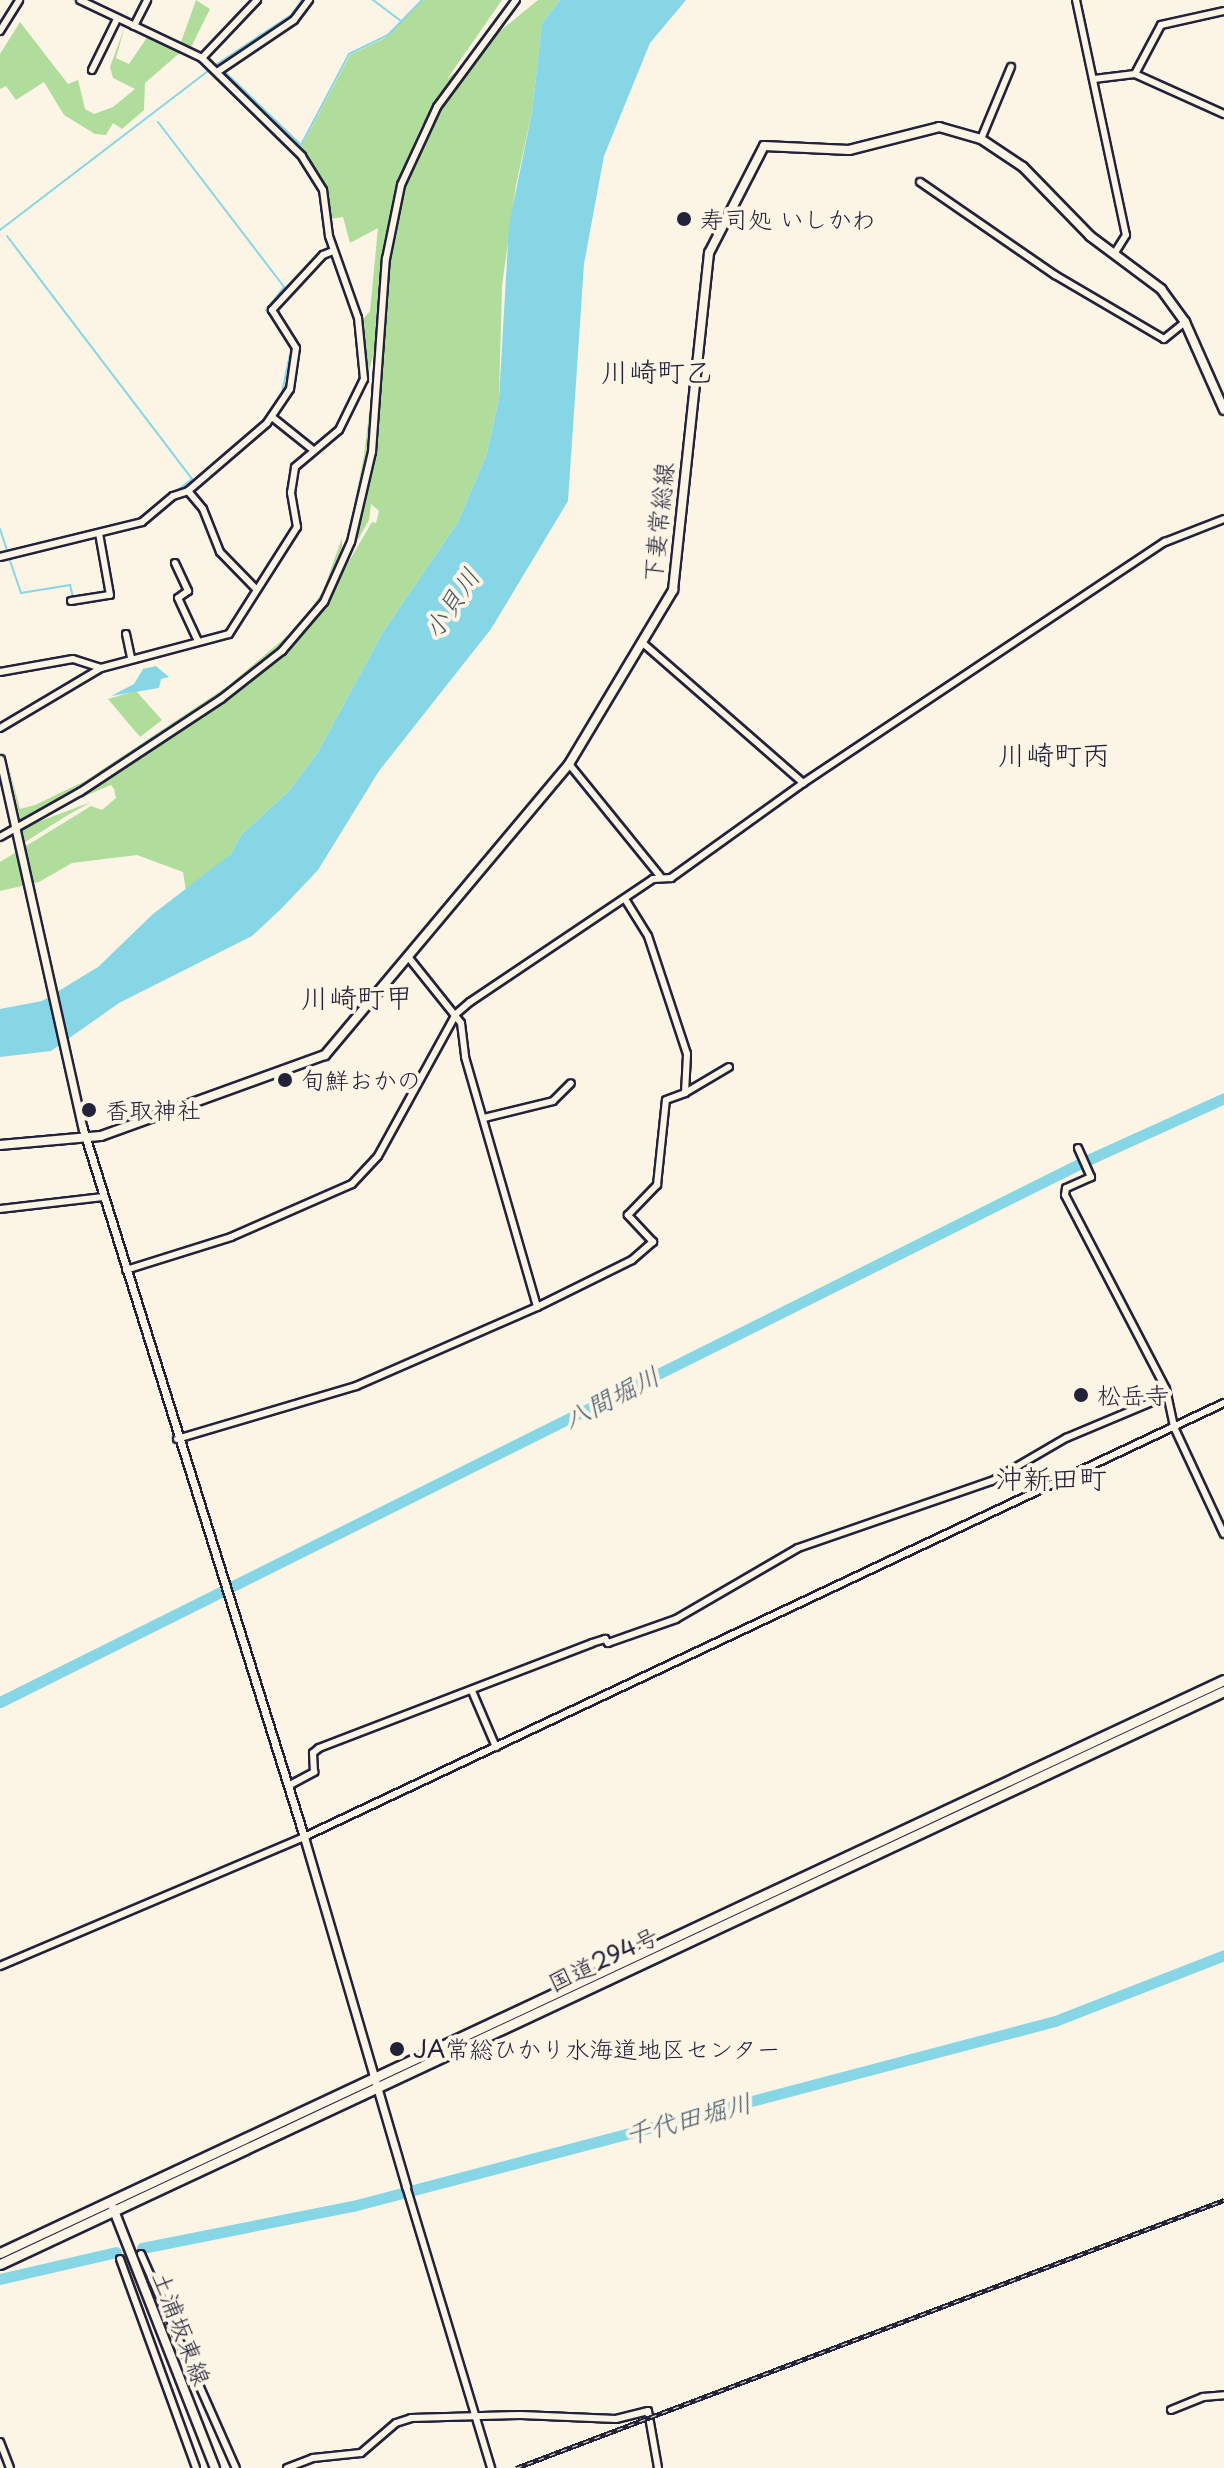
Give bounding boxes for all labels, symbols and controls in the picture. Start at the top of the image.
place label: 寿司処 いしかわ [700,205,876,233]
marker: 寿司処 いしかわ [675,210,693,228]
district label: 川崎町乙 [601,354,713,388]
street label: 下妻常総線 [637,461,679,583]
water label: 小貝川 [416,562,486,644]
district label: 川崎町丙 [998,737,1110,771]
district label: 川崎町甲 [301,980,413,1014]
place label: 旬鮮おかの [301,1066,421,1094]
marker: 旬鮮おかの [276,1071,294,1089]
place label: 香取神社 [105,1096,201,1124]
marker: 香取神社 [80,1101,98,1119]
water label: 八間堀川 [558,1359,664,1435]
place label: 松岳寺 [1097,1381,1169,1409]
marker: 松岳寺 [1072,1386,1090,1404]
district label: 沖新田町 [995,1461,1107,1495]
street label: 国道294号 [543,1921,663,1997]
place label: JA常総ひかり水海道地区センター [413,2035,781,2063]
marker: JA常総ひかり水海道地区センター [388,2040,406,2058]
water label: 千代田堀川 [621,2086,755,2150]
street label: 土浦坂東線 [147,2267,217,2389]

